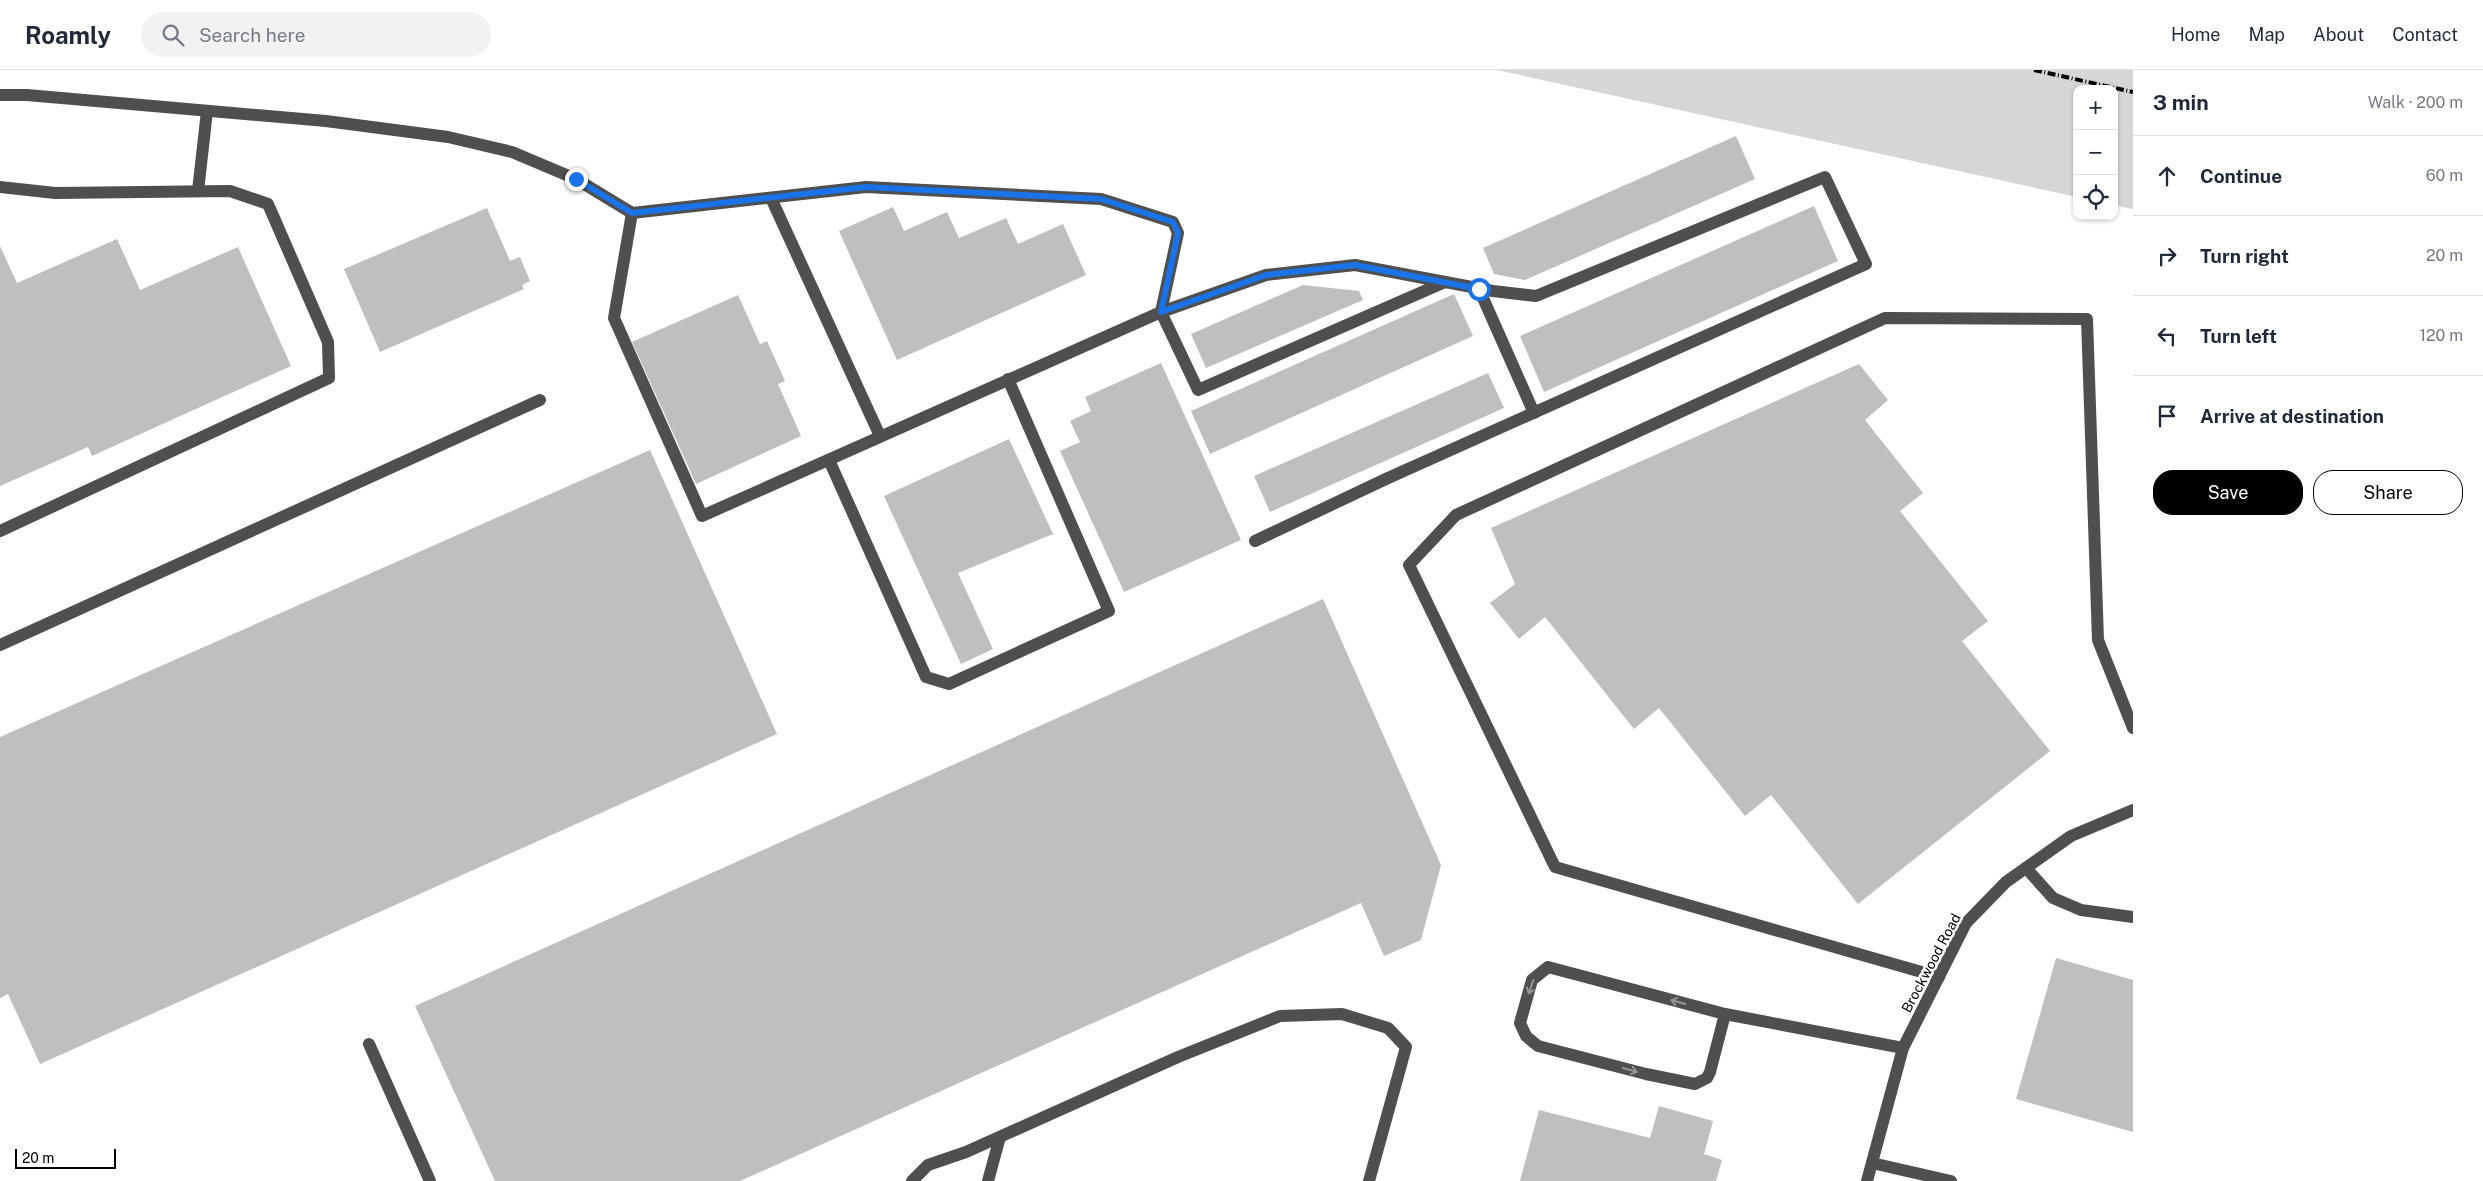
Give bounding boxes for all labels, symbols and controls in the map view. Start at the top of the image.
search box [141,12,491,57]
text: Roamly [25,21,111,49]
icon: search [159,21,187,49]
text: Search here [199,24,306,46]
text: Home [2171,24,2221,45]
text: Map [2249,24,2285,45]
text: About [2313,24,2364,45]
text: Contact [2392,24,2458,45]
map controls [2073,85,2118,220]
button: + [2073,85,2118,130]
text: 3 min [2153,90,2209,115]
text: Walk · 200 m [2368,93,2463,112]
button: − [2073,130,2118,175]
icon: ahead [2153,162,2181,190]
text: Continue [2200,165,2282,187]
text: 60 m [2426,166,2463,185]
route end [565,168,588,191]
button: locate [2073,175,2118,220]
icon: right [2153,242,2181,270]
text: Turn right [2200,245,2289,267]
text: 20 m [2426,246,2463,265]
route start [1468,278,1491,301]
icon: left [2153,322,2181,350]
text: Turn left [2200,325,2277,347]
text: 120 m [2419,326,2463,345]
icon: arrive [2153,402,2181,430]
text: Arrive at destination [2200,405,2384,427]
button: Save [2153,470,2303,515]
button: Share [2313,470,2463,515]
street label: Brockwood Road [1898,911,1964,1015]
one-way arrow [1525,979,1535,995]
one-way arrow [1670,996,1686,1006]
one-way arrow [1621,1066,1637,1075]
scale bar [15,1146,116,1169]
text: 20 m [22,1150,54,1166]

